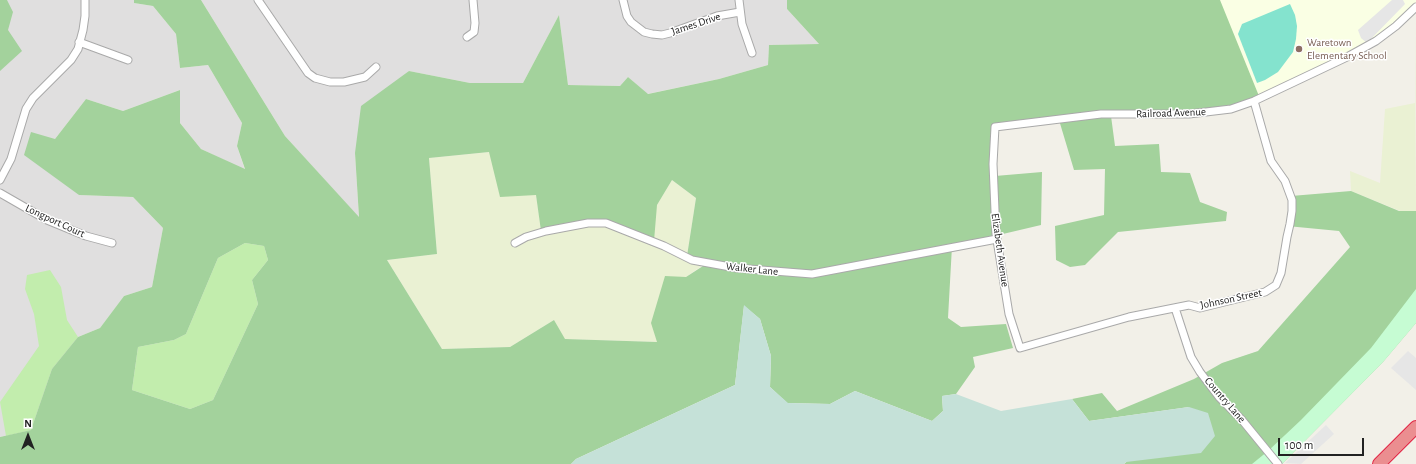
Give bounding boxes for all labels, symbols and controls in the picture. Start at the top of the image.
street label: James Drive [670,10,722,38]
place label: Waretown Elementary School [1307,36,1387,62]
marker: Waretown Elementary School [1294,44,1304,54]
street label: Railroad Avenue [1136,105,1206,121]
street label: Longport Court [23,201,87,241]
street label: Elizabeth Avenue [988,212,1012,288]
street label: Walker Lane [725,260,779,278]
street label: Johnson Street [1199,286,1263,312]
street label: Country Lane [1202,375,1248,425]
north arrow [8,416,48,456]
text: N [24,418,32,429]
scale bar [1280,430,1366,456]
text: 100 m [1285,439,1313,451]

